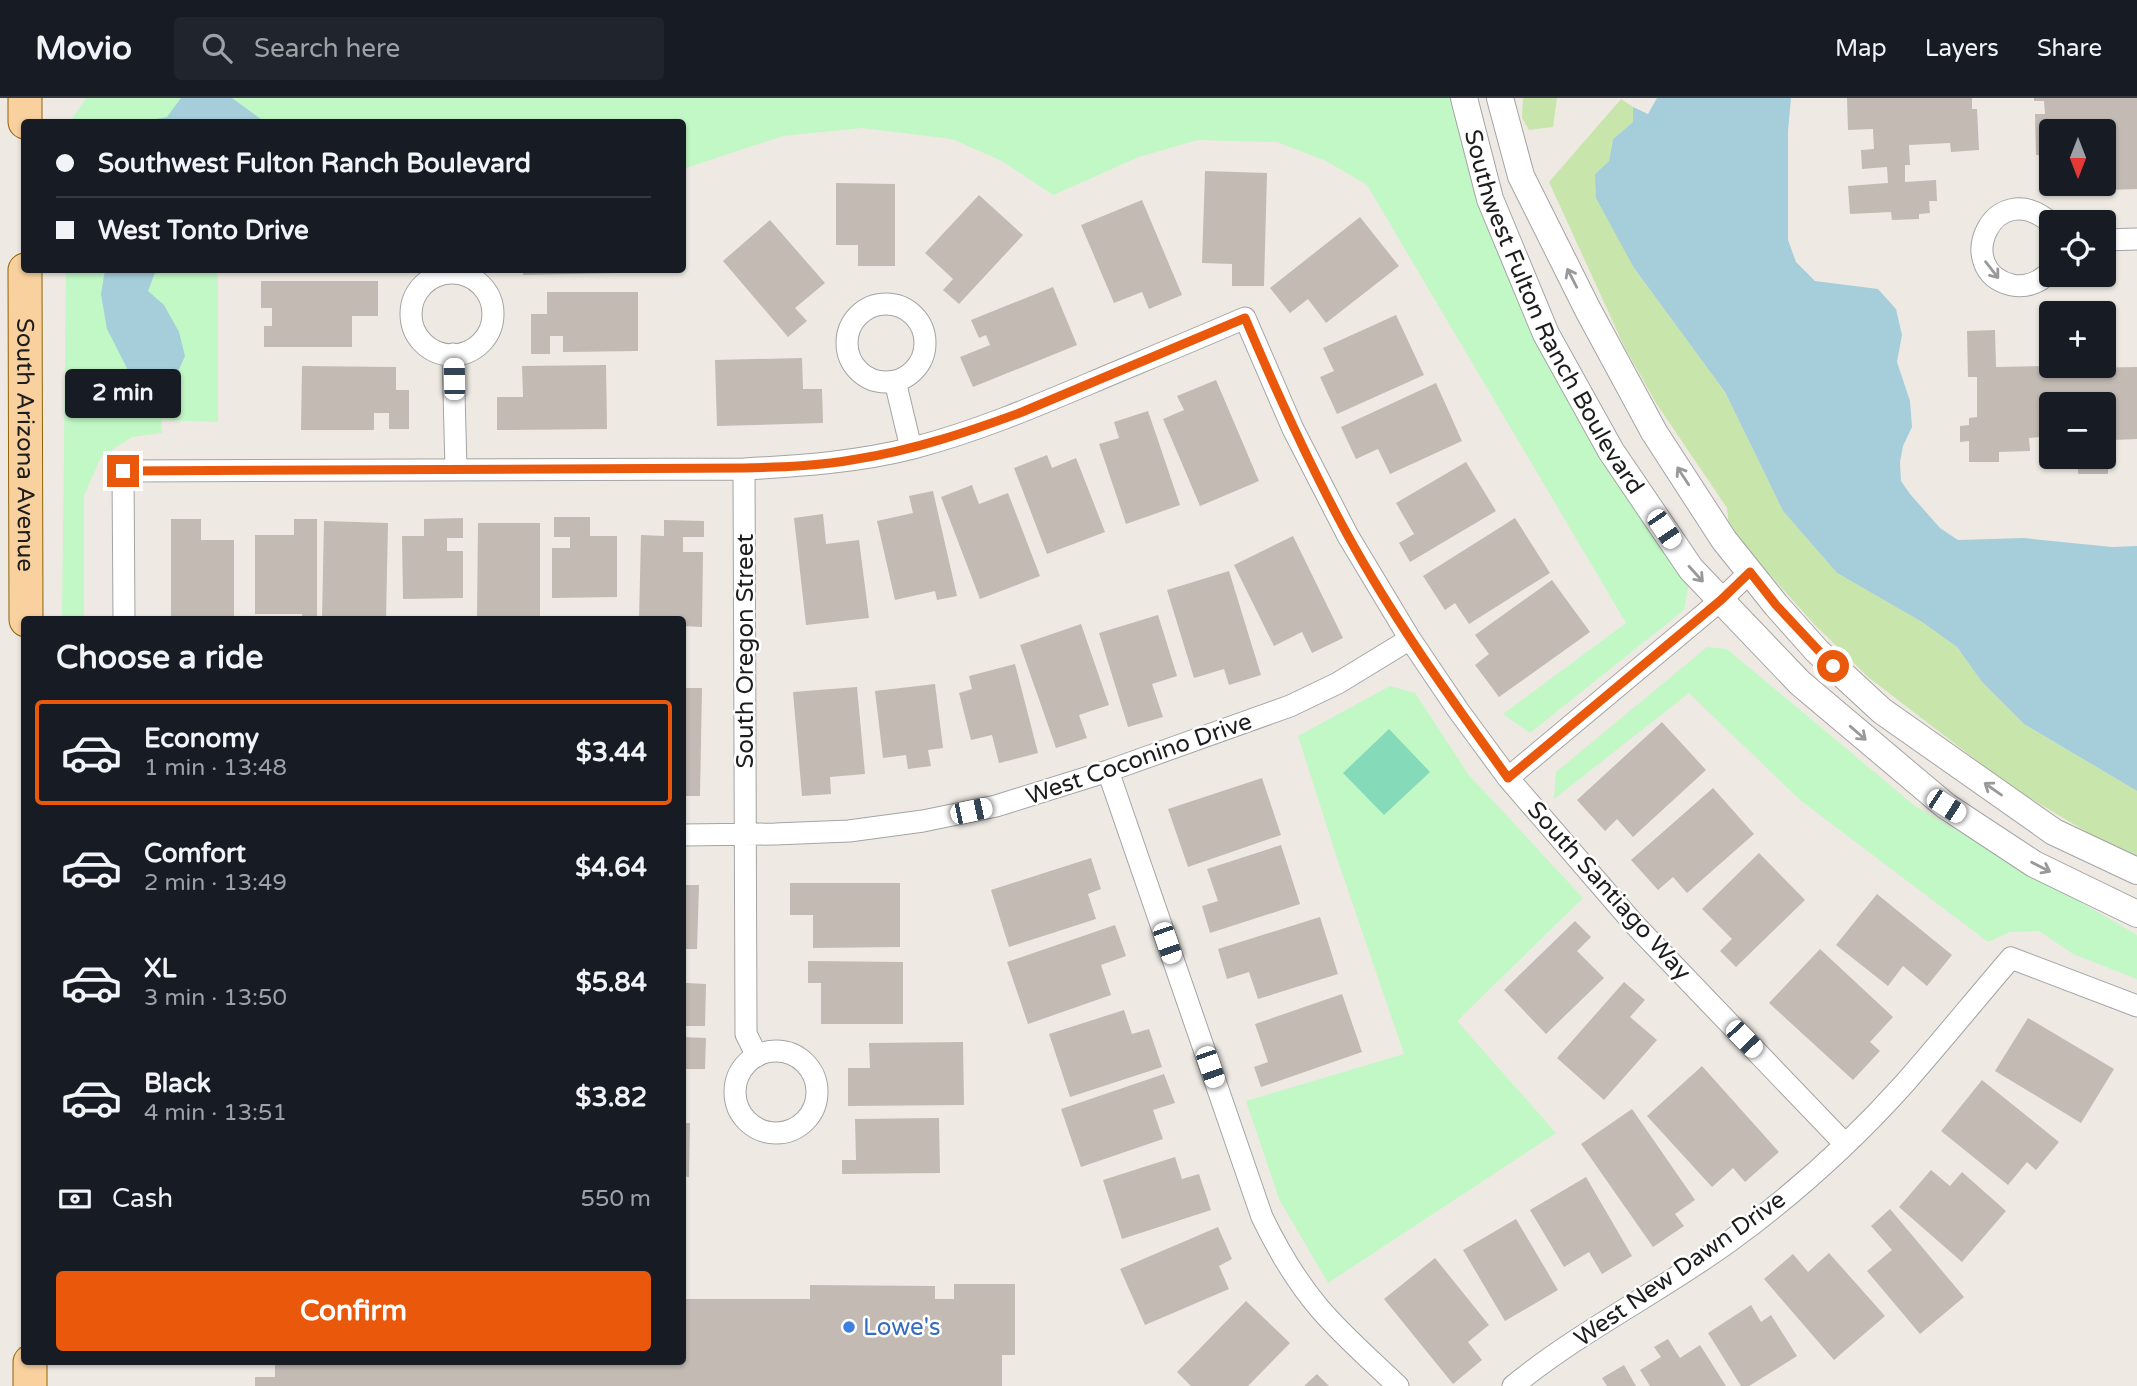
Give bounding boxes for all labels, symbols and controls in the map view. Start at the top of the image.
search box [174,17,664,80]
text: Movio [35,29,132,68]
icon: search [198,29,236,67]
text: Search here [254,33,400,64]
text: Map [1835,34,1887,63]
text: Layers [1925,34,1999,63]
text: Share [2037,34,2102,63]
north arrow [2039,119,2116,196]
map controls [2039,119,2116,469]
street label: Southwest Fulton Ranch Boulevard [1458,126,1650,499]
text: Southwest Fulton Ranch Boulevard [98,148,531,179]
button: locate [2039,210,2116,287]
text: West Tonto Drive [98,215,309,246]
one-way arrow [1984,260,1999,278]
one-way arrow [1564,268,1578,289]
button: + [2039,301,2116,378]
street label: South Arizona Avenue [11,318,40,572]
car [444,358,465,400]
callout: 2 min [65,370,181,418]
text: 2 min [92,379,154,407]
button: − [2039,392,2116,469]
route end [107,455,139,487]
one-way arrow [1675,467,1690,486]
car [1644,506,1685,552]
street label: South Oregon Street [731,534,760,768]
one-way arrow [1688,565,1704,583]
text: Choose a ride [56,639,263,677]
route start [1817,650,1849,682]
street label: West Coconino Drive [1022,707,1256,811]
icon: car [60,721,123,784]
text: Economy [144,723,259,754]
one-way arrow [1848,725,1866,741]
text: $3.44 [576,737,647,768]
text: 1 min · 13:48 [144,754,287,782]
one-way arrow [1984,782,2003,796]
car [1923,786,1970,826]
car [949,796,994,826]
street label: South Santiago Way [1521,796,1697,987]
icon: car [60,836,123,899]
text: Comfort [144,838,246,869]
text: $4.64 [575,852,647,883]
one-way arrow [2030,861,2051,875]
text: 2 min · 13:49 [144,869,287,897]
car [1151,920,1184,966]
icon: car [60,951,123,1014]
text: XL [144,953,176,984]
text: $5.84 [576,967,647,998]
text: 3 min · 13:50 [144,984,287,1012]
car [1722,1017,1767,1061]
car [1194,1044,1227,1090]
icon: car [60,1066,123,1129]
text: Black [144,1068,211,1099]
text: $3.82 [575,1082,647,1113]
text: 4 min · 13:51 [144,1099,287,1127]
icon: cash [56,1180,94,1218]
text: Cash [112,1183,173,1214]
text: 550 m [581,1185,651,1213]
street label: West New Dawn Drive [1569,1185,1791,1353]
button: Confirm [56,1271,651,1351]
place label: Lowe's [863,1313,941,1342]
marker: Lowe's [841,1319,857,1335]

